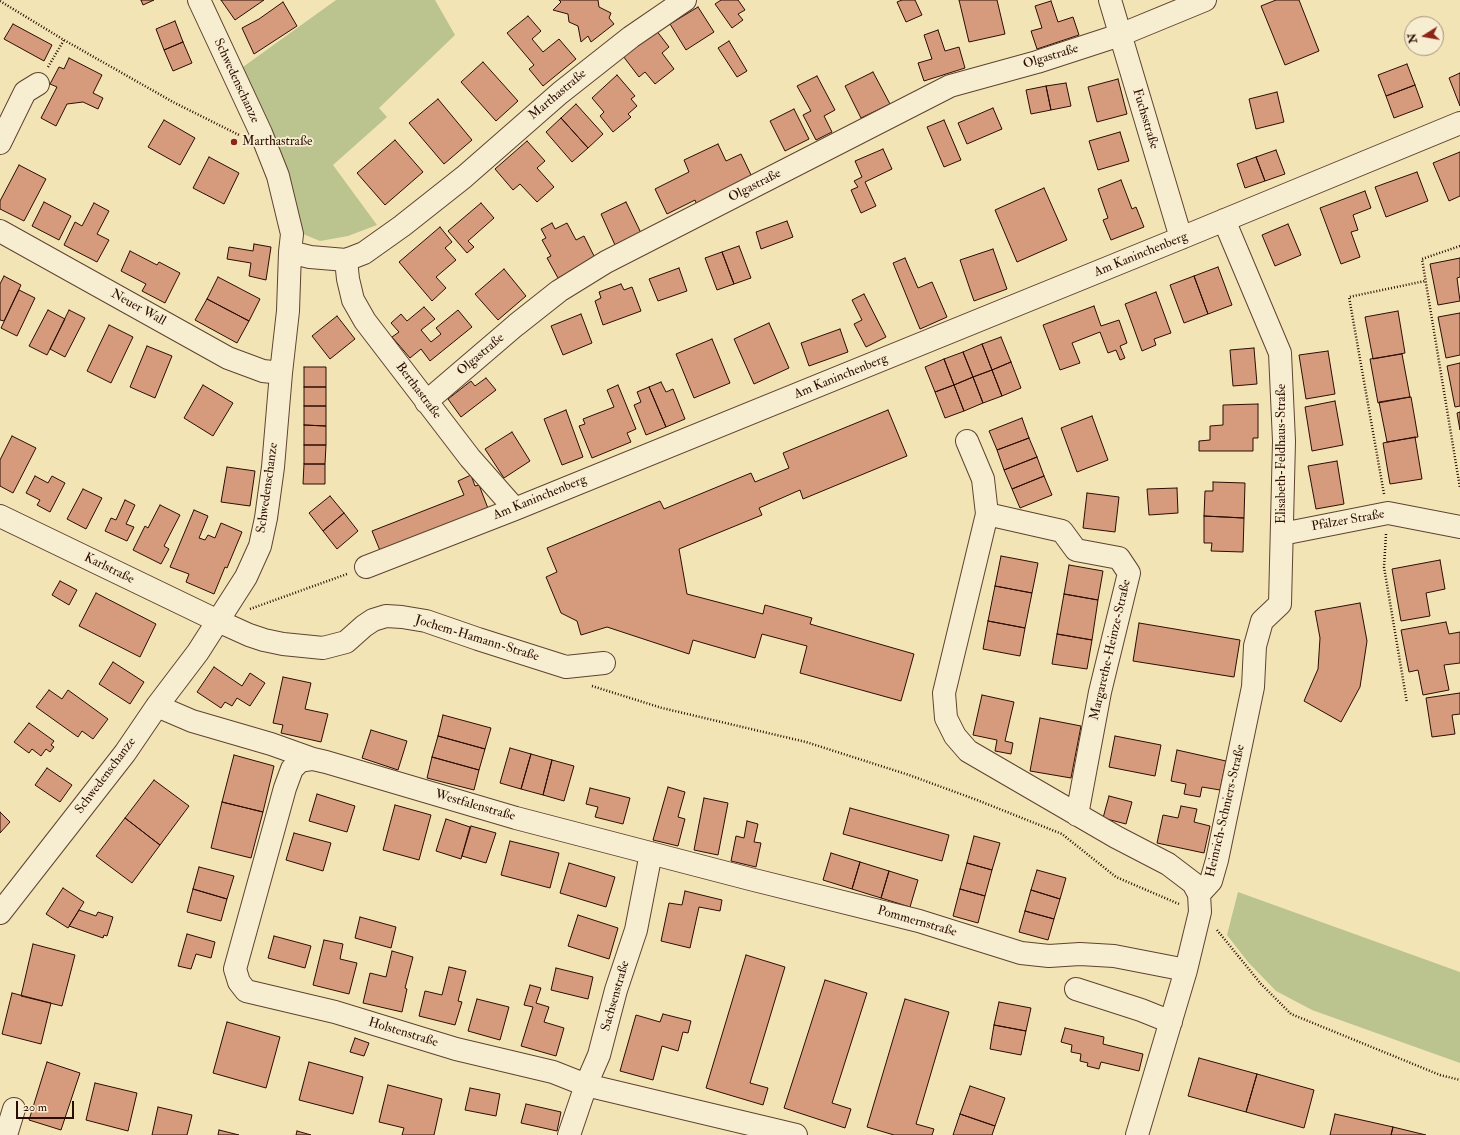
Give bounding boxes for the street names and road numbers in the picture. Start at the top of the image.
street label: Schwedenschanze [210,36,262,126]
street label: Olgastraße [1022,41,1080,73]
street label: Marthastraße [526,66,590,124]
street label: Fuchsstraße [1128,87,1162,151]
street label: Olgastraße [726,166,784,206]
street label: Am Kaninchenberg [1092,229,1190,281]
street label: Neuer Wall [108,286,168,330]
street label: Olgastraße [454,331,508,379]
street label: Am Kaninchenberg [792,351,890,403]
street label: Berthastraße [392,360,444,422]
street label: Elisabeth-Feldhaus-Straße [1274,384,1290,524]
street label: Schwedenschanze [254,442,282,534]
street label: Am Kaninchenberg [491,472,589,524]
street label: Pfälzer Straße [1310,507,1386,535]
street label: Karlstraße [81,550,137,588]
street label: Margarethe-Heinze-Straße [1087,578,1135,722]
street label: Jochem-Hamann-Straße [413,613,541,665]
street label: Schwedenschanze [72,735,140,817]
street label: Heinrich-Schniers-Straße [1203,743,1249,879]
street label: Westfalenstraße [433,787,517,825]
street label: Pommernstraße [875,903,959,941]
street label: Sachsenstraße [599,959,633,1033]
street label: Holstenstraße [366,1015,440,1051]

